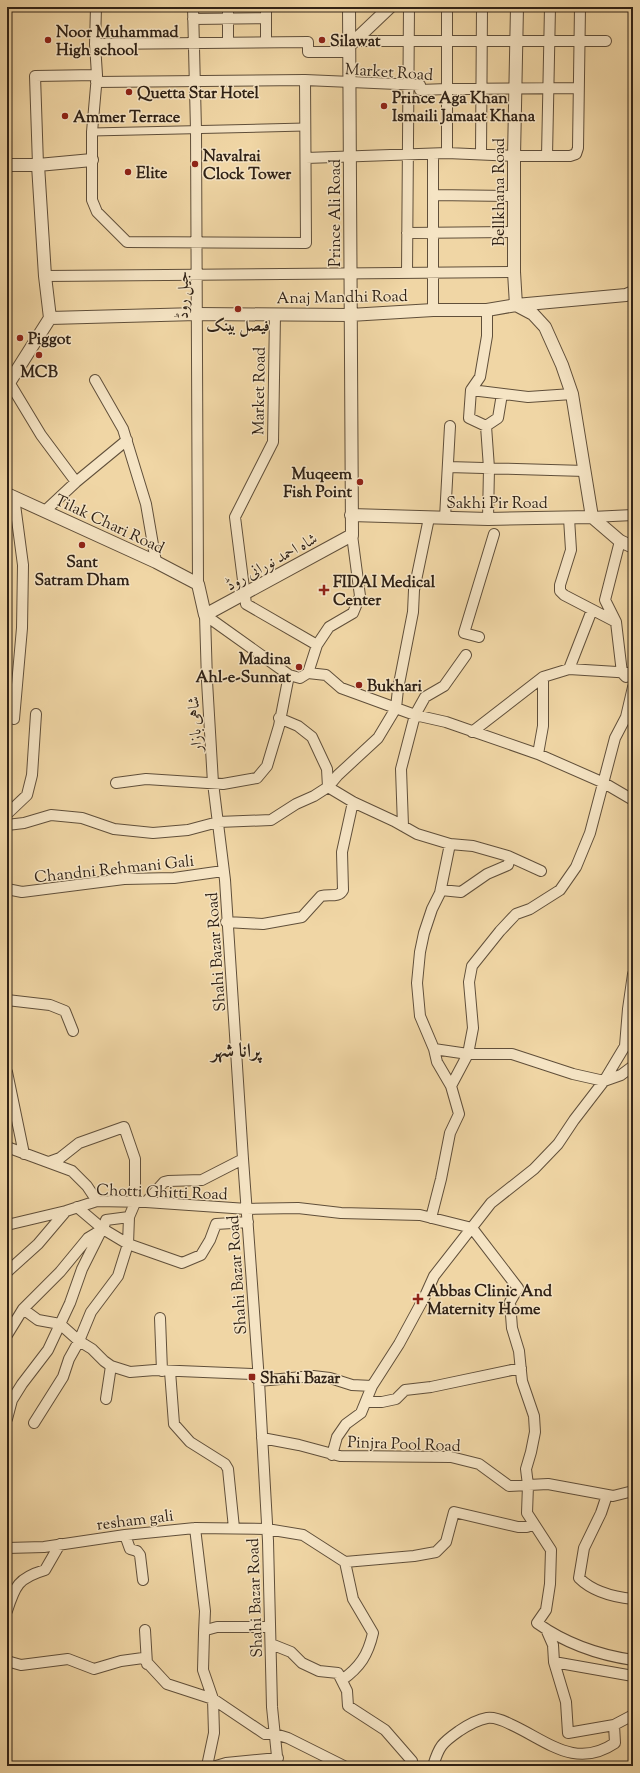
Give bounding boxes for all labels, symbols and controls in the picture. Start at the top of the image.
place label: Noor Muhammad High school [56,22,180,63]
place label: Silawat [330,31,381,54]
marker: Noor Muhammad High school [43,35,53,45]
marker: Silawat [317,35,327,45]
street label: Market Road [344,59,434,88]
place label: Quetta Star Hotel [137,83,259,106]
marker: Quetta Star Hotel [124,87,134,97]
place label: Prince Aga Khan Ismaili Jamaat Khana [392,88,536,129]
marker: Prince Aga Khan Ismaili Jamaat Khana [379,101,389,111]
place label: Ammer Terrace [73,107,181,130]
marker: Ammer Terrace [60,111,70,121]
street label: Bellkhana Road [489,138,512,246]
place label: Navalrai Clock Tower [203,146,292,187]
marker: Navalrai Clock Tower [190,159,200,169]
street label: Prince Ali Road [325,159,348,267]
place label: Elite [136,163,168,186]
marker: Elite [123,167,133,177]
street label: جیل روڈ [173,271,196,319]
street label: Anaj Mandhi Road [276,286,408,311]
marker: فیصل بینک [233,304,243,314]
place label: فیصل بینک [206,316,270,339]
place label: Piggot [28,329,71,352]
marker: Piggot [15,333,25,343]
street label: Market Road [248,347,273,435]
marker: MCB [34,350,44,360]
place label: MCB [20,362,58,385]
place label: Muqeem Fish Point [283,464,353,505]
marker: Muqeem Fish Point [355,477,365,487]
street label: Tilak Chari Road [50,490,167,561]
street label: Sakhi Pir Road [446,493,548,516]
street label: شاہ احمد نورانی روڈ [222,528,322,598]
marker: Sant Satram Dham [77,540,87,550]
place label: Sant Satram Dham [35,552,130,593]
place label: FIDAI Medical Center [333,572,436,613]
marker: FIDAI Medical Center [318,584,330,596]
place label: Madina Ahl-e-Sunnat [196,649,292,690]
marker: Madina Ahl-e-Sunnat [294,662,304,672]
place label: Bukhari [367,676,423,699]
marker: Bukhari [354,680,364,690]
street label: شاہی بازار [183,695,210,754]
street label: Chandni Rehmani Gali [33,851,196,890]
street label: Shahi Bazar Road [202,891,233,1012]
district label: پرانا شہر [209,1038,263,1067]
street label: Chotti Ghitti Road [96,1180,228,1207]
street label: Shahi Bazar Road [223,1214,254,1335]
place label: Abbas Clinic And Maternity Home [427,1281,553,1322]
marker: Abbas Clinic And Maternity Home [412,1293,424,1305]
place label: Shahi Bazar [260,1368,341,1391]
marker: Shahi Bazar [247,1372,257,1382]
street label: Pinjra Pool Road [347,1432,461,1459]
street label: resham gali [96,1505,176,1538]
street label: Shahi Bazar Road [243,1538,270,1658]

